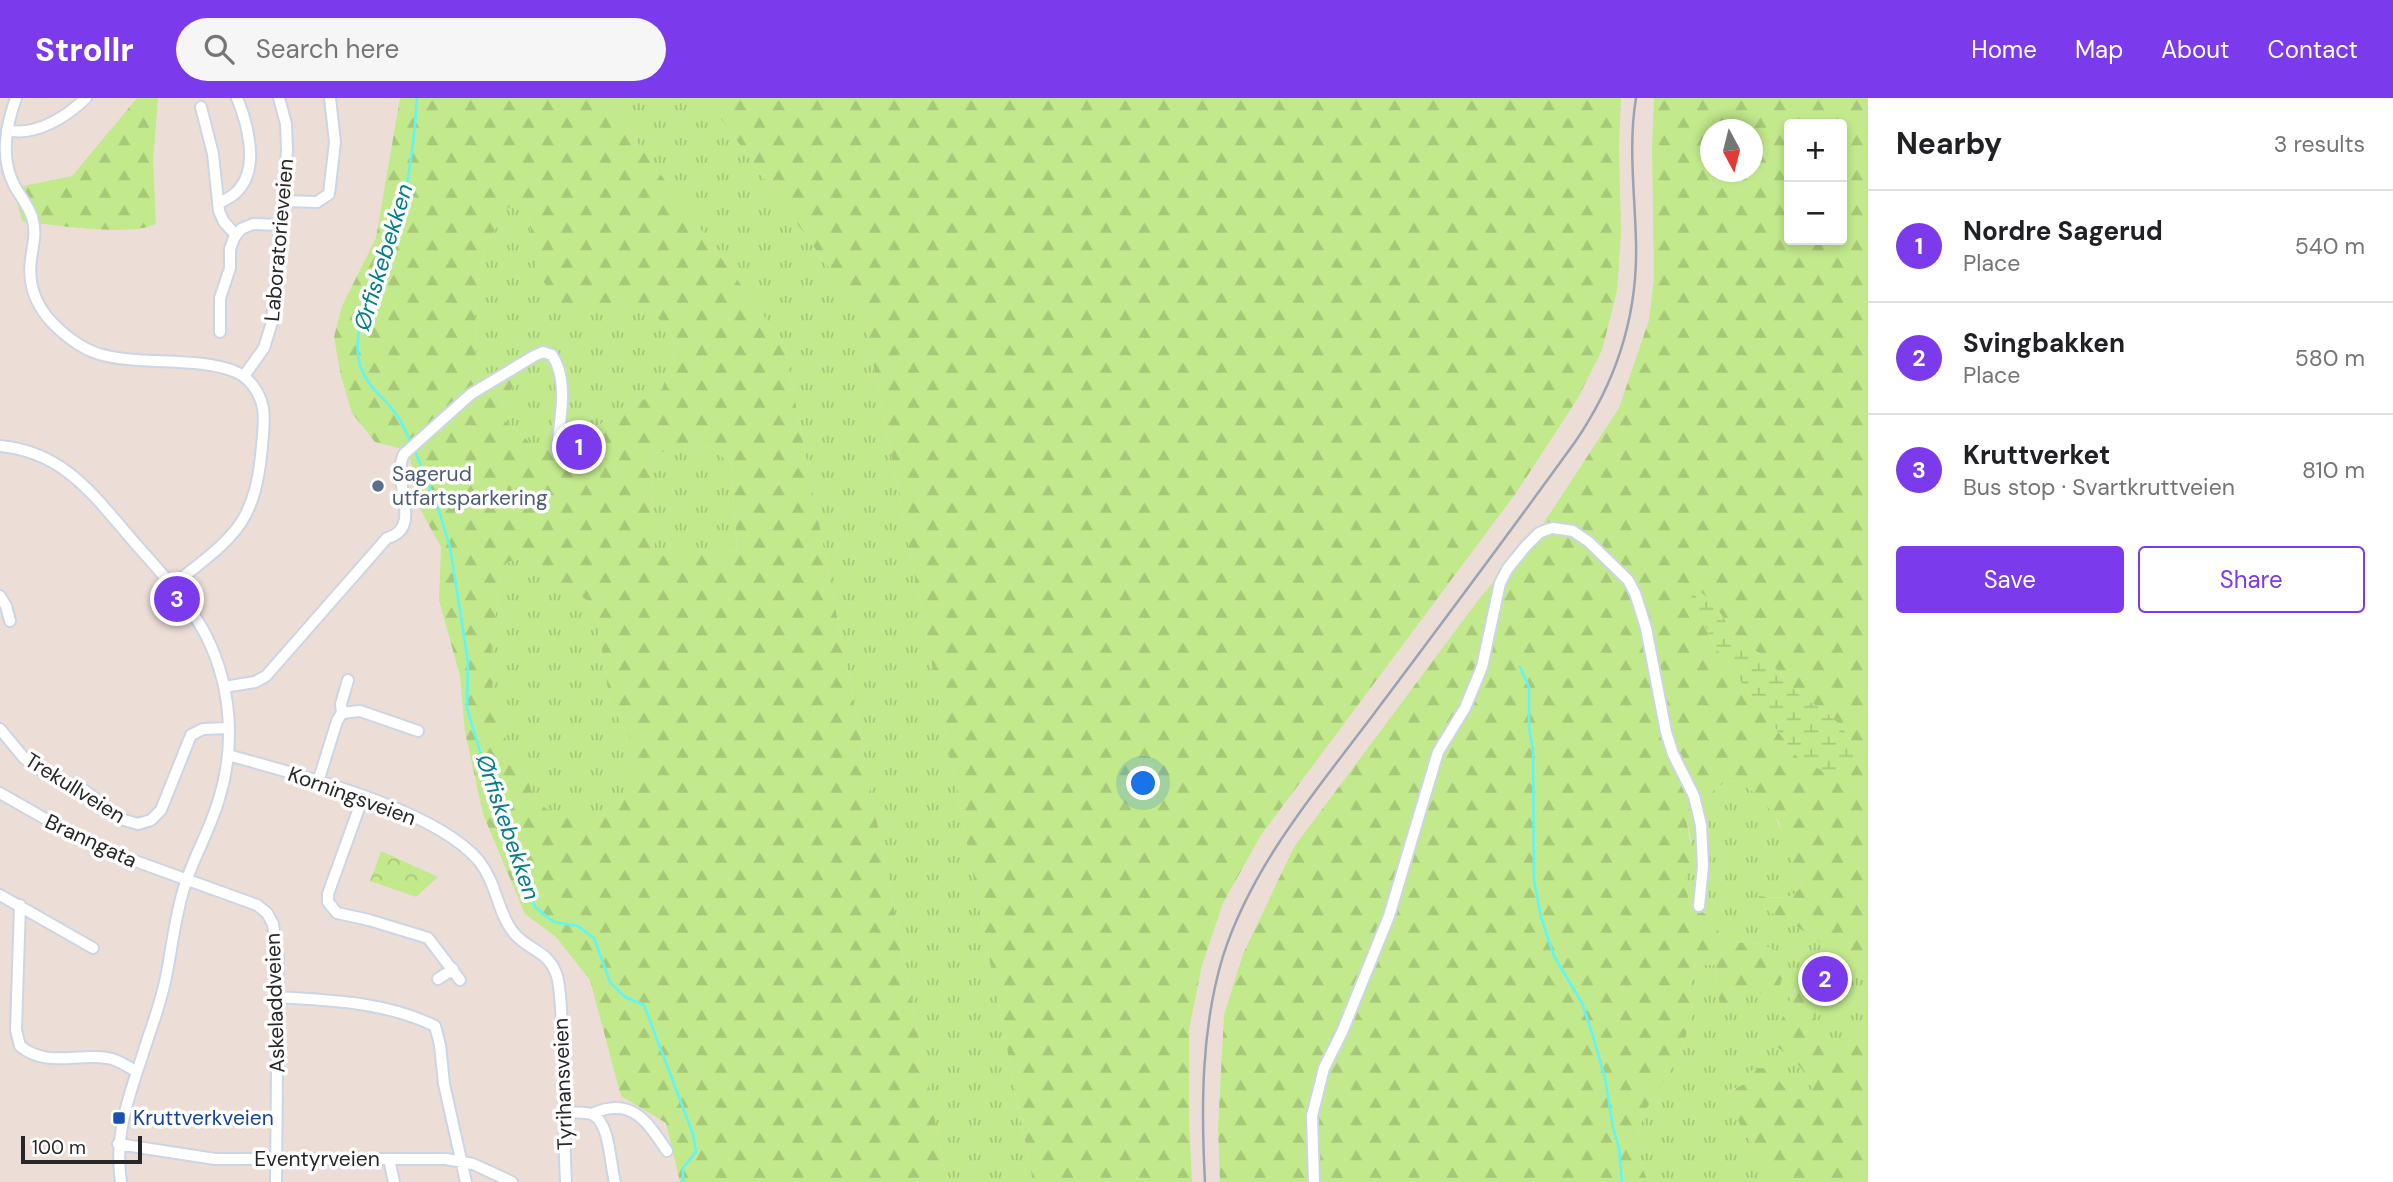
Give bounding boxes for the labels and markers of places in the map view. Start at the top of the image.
pin: 1 [556,421,602,473]
place label: Sagerud utfartsparkering [392,460,548,512]
marker: Sagerud utfartsparkering [370,478,386,494]
pin: 3 [154,573,200,625]
pin: 2 [1802,953,1848,1005]
place label: Kruttverkveien [133,1104,274,1132]
marker: Kruttverkveien [111,1110,127,1126]

